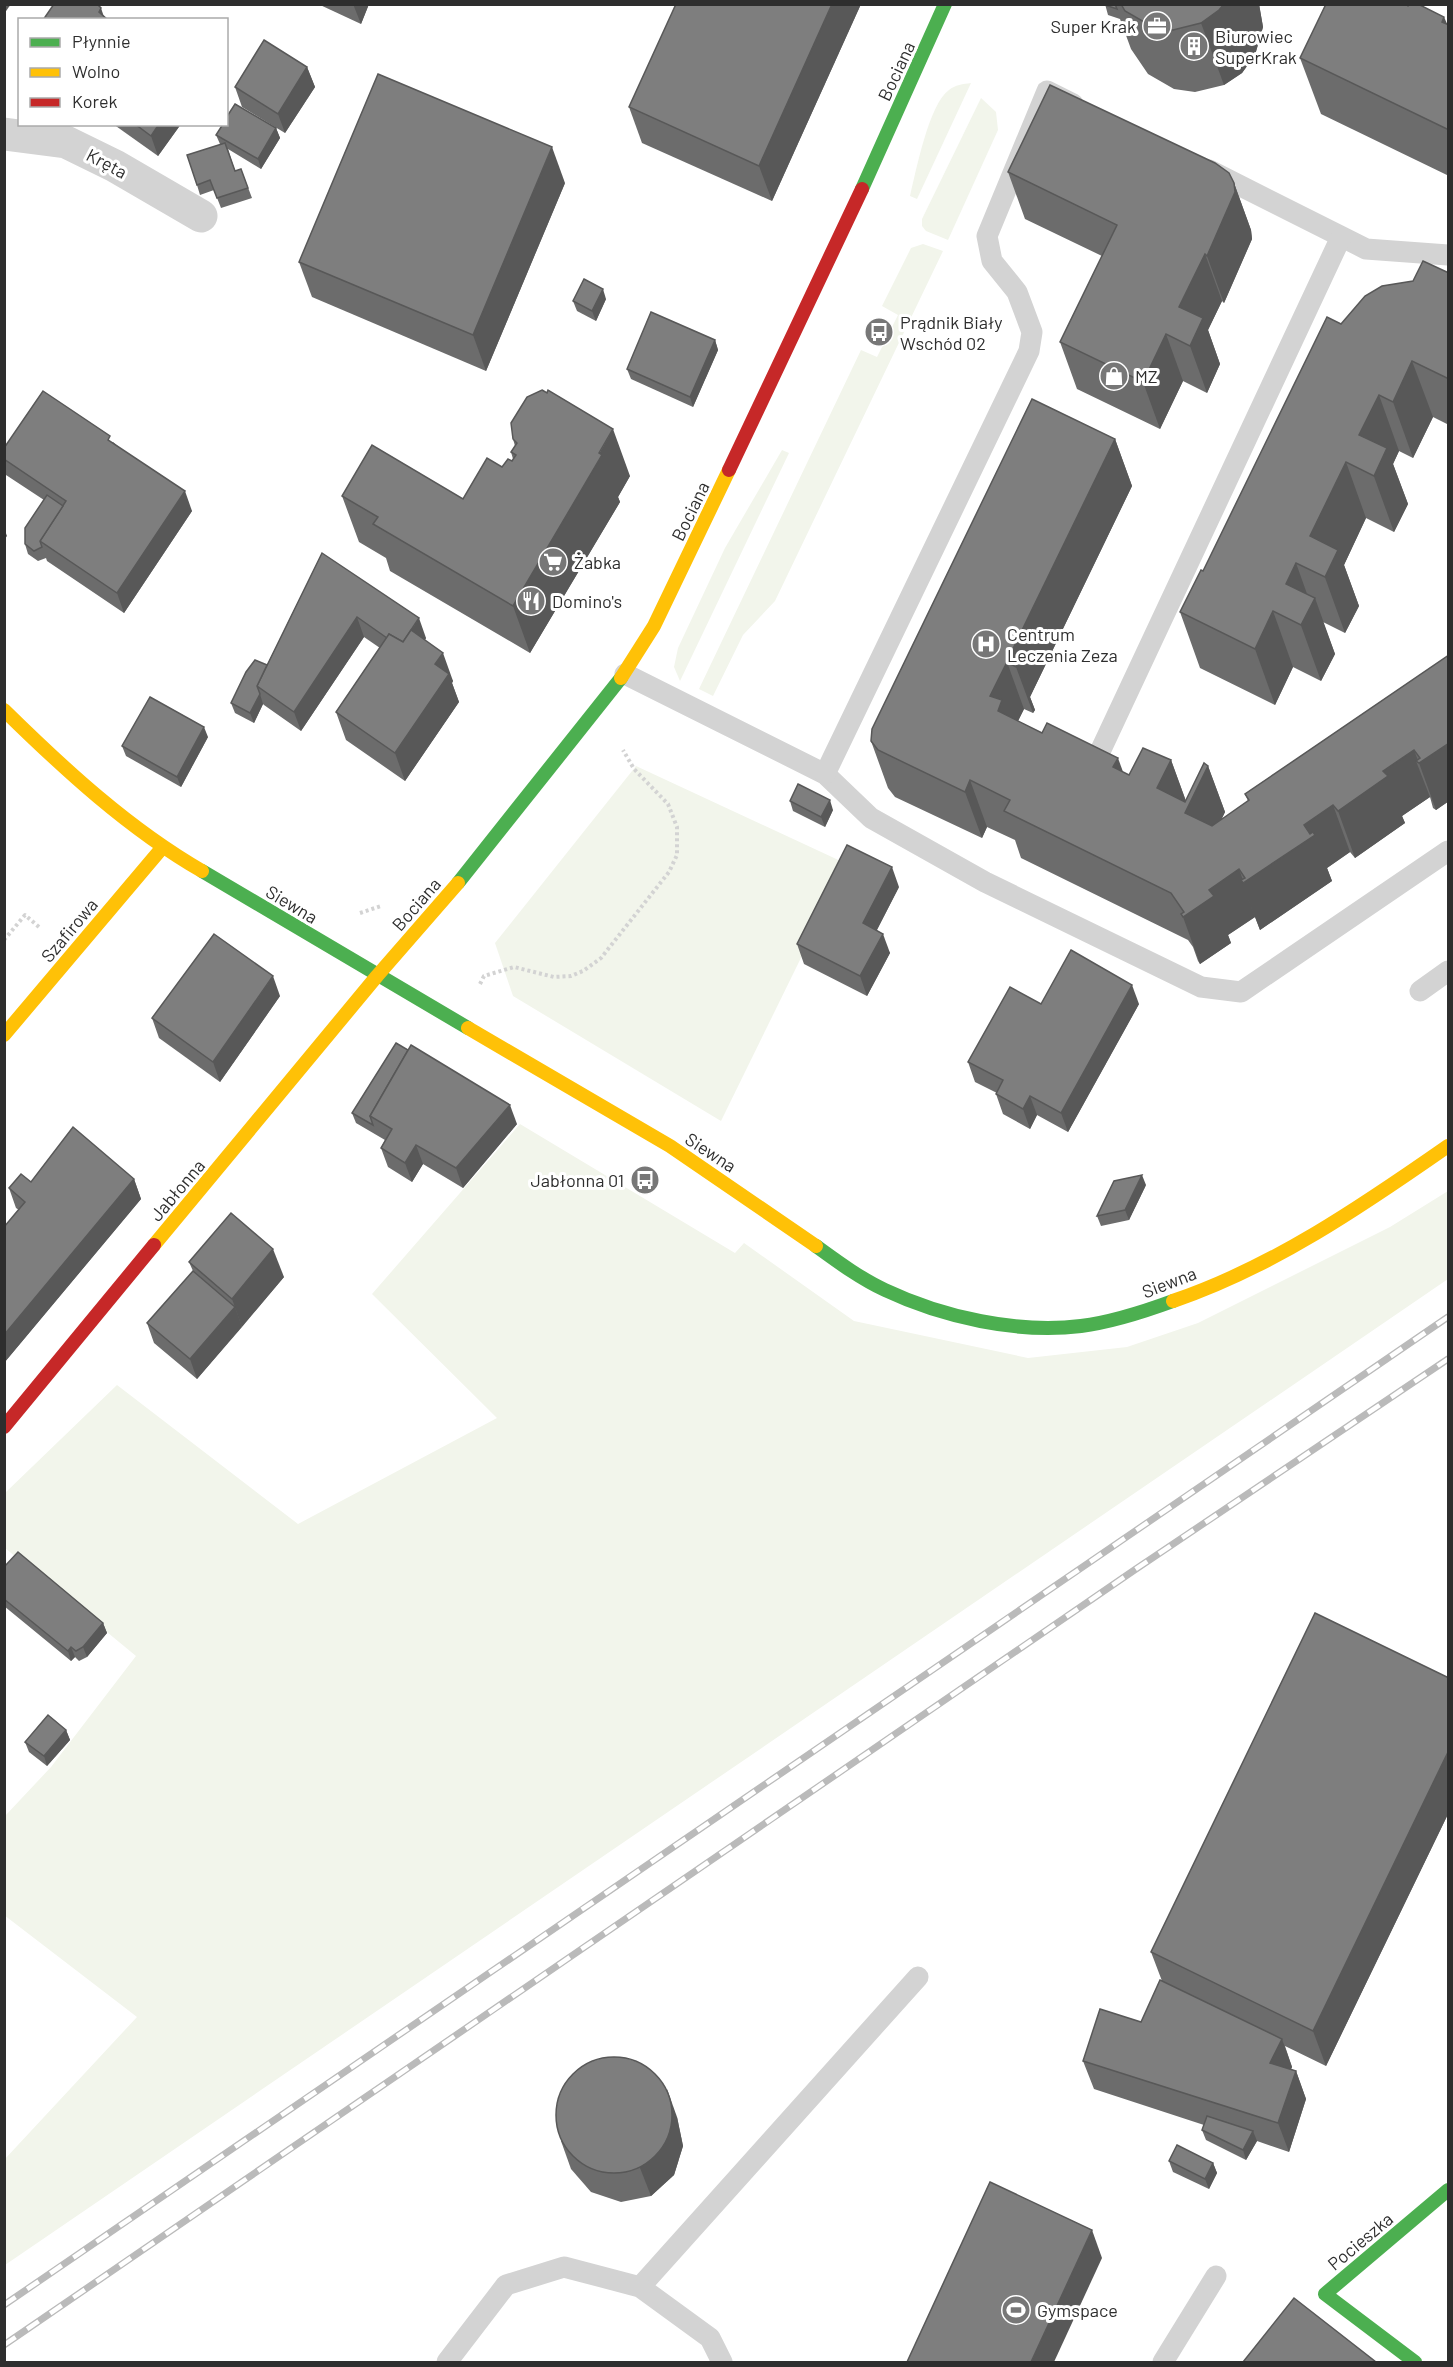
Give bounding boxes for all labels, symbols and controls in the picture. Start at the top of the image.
office icon: Super Krak [1141,10,1173,42]
place label: Super Krak [1051,15,1136,37]
legend [18,18,228,126]
place label: Biurowiec SuperKrak [1215,25,1297,68]
text: Płynnie [72,30,131,52]
building icon: Biurowiec SuperKrak [1178,30,1210,62]
street label: Bociana [873,38,919,104]
text: Wolno [72,60,120,82]
text: Korek [72,90,118,112]
street label: Kręta [83,143,131,183]
place label: Prądnik Biały Wschód 02 [900,311,1003,354]
bus stop icon: Prądnik Biały Wschód 02 [863,316,895,348]
shop icon: MZ [1098,360,1130,392]
place label: MZ [1135,365,1158,387]
street label: Bociana [666,478,714,544]
supermarket icon: Żabka [537,546,569,578]
place label: Żabka [574,551,621,573]
restaurant icon: Domino's [515,585,547,617]
place label: Domino's [552,590,622,612]
place label: Centrum Leczenia Zeza [1007,623,1118,666]
hospital icon: Centrum Leczenia Zeza [970,628,1002,660]
street label: Bociana [387,873,445,935]
street label: Siewna [262,880,322,928]
street label: Szafirowa [36,894,102,966]
street label: Siewna [681,1127,741,1177]
street label: Jabłonna [145,1155,209,1225]
bus stop icon: Jabłonna 01 [629,1164,661,1196]
place label: Jabłonna 01 [530,1169,624,1191]
street label: Siewna [1139,1262,1199,1302]
street label: Pocieszka [1323,2207,1397,2275]
sports icon: Gymspace [1000,2294,1032,2326]
place label: Gymspace [1037,2299,1118,2321]

